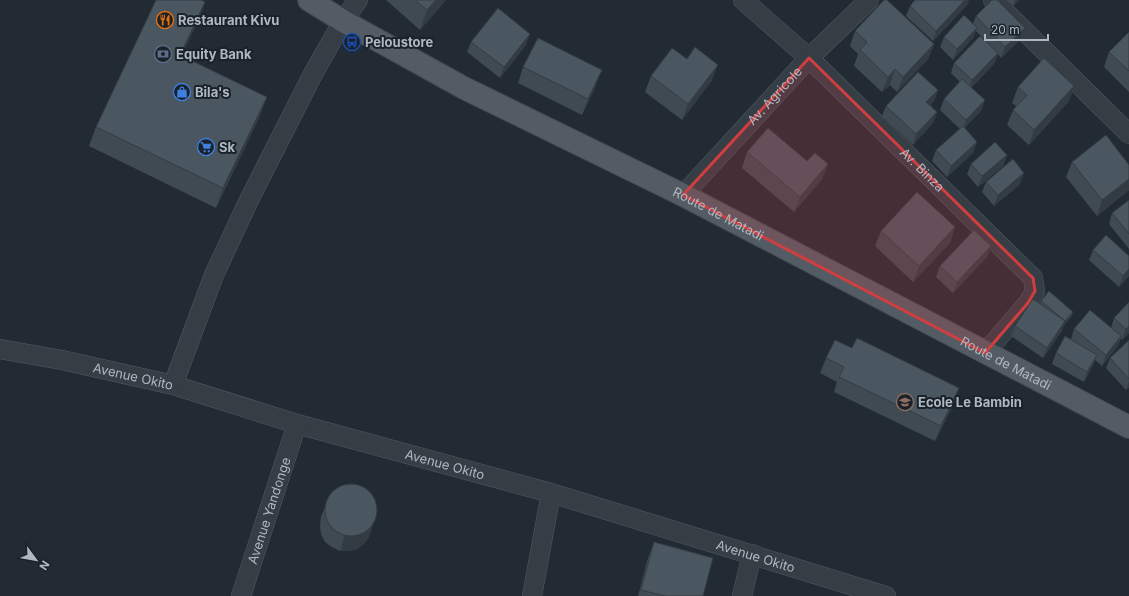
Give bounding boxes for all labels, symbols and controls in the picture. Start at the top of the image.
restaurant icon: Restaurant Kivu [155,10,175,30]
place label: Restaurant Kivu [178,12,279,28]
scale bar [985,16,1048,42]
text: 20 m [991,22,1020,37]
bus stop icon: Peloustore [342,32,362,52]
place label: Peloustore [365,34,434,50]
bank icon: Equity Bank [153,44,173,64]
place label: Equity Bank [176,46,252,62]
street label: Av. Agricole [744,63,805,128]
shop icon: Bila's [172,82,192,102]
place label: Bila's [195,84,230,100]
supermarket icon: Sk [196,137,216,157]
place label: Sk [219,139,236,155]
street label: Av. Binza [897,144,948,195]
street label: Route de Matadi [670,183,767,244]
street label: Route de Matadi [958,333,1054,393]
street label: Avenue Okito [92,359,175,393]
school or university icon: Ecole Le Bambin [895,392,915,412]
place label: Ecole Le Bambin [918,394,1022,410]
street label: Avenue Okito [403,446,487,483]
street label: Avenue Yandonge [244,455,294,566]
street label: Avenue Okito [714,536,797,576]
north arrow [16,540,56,580]
text: N [36,558,53,573]

